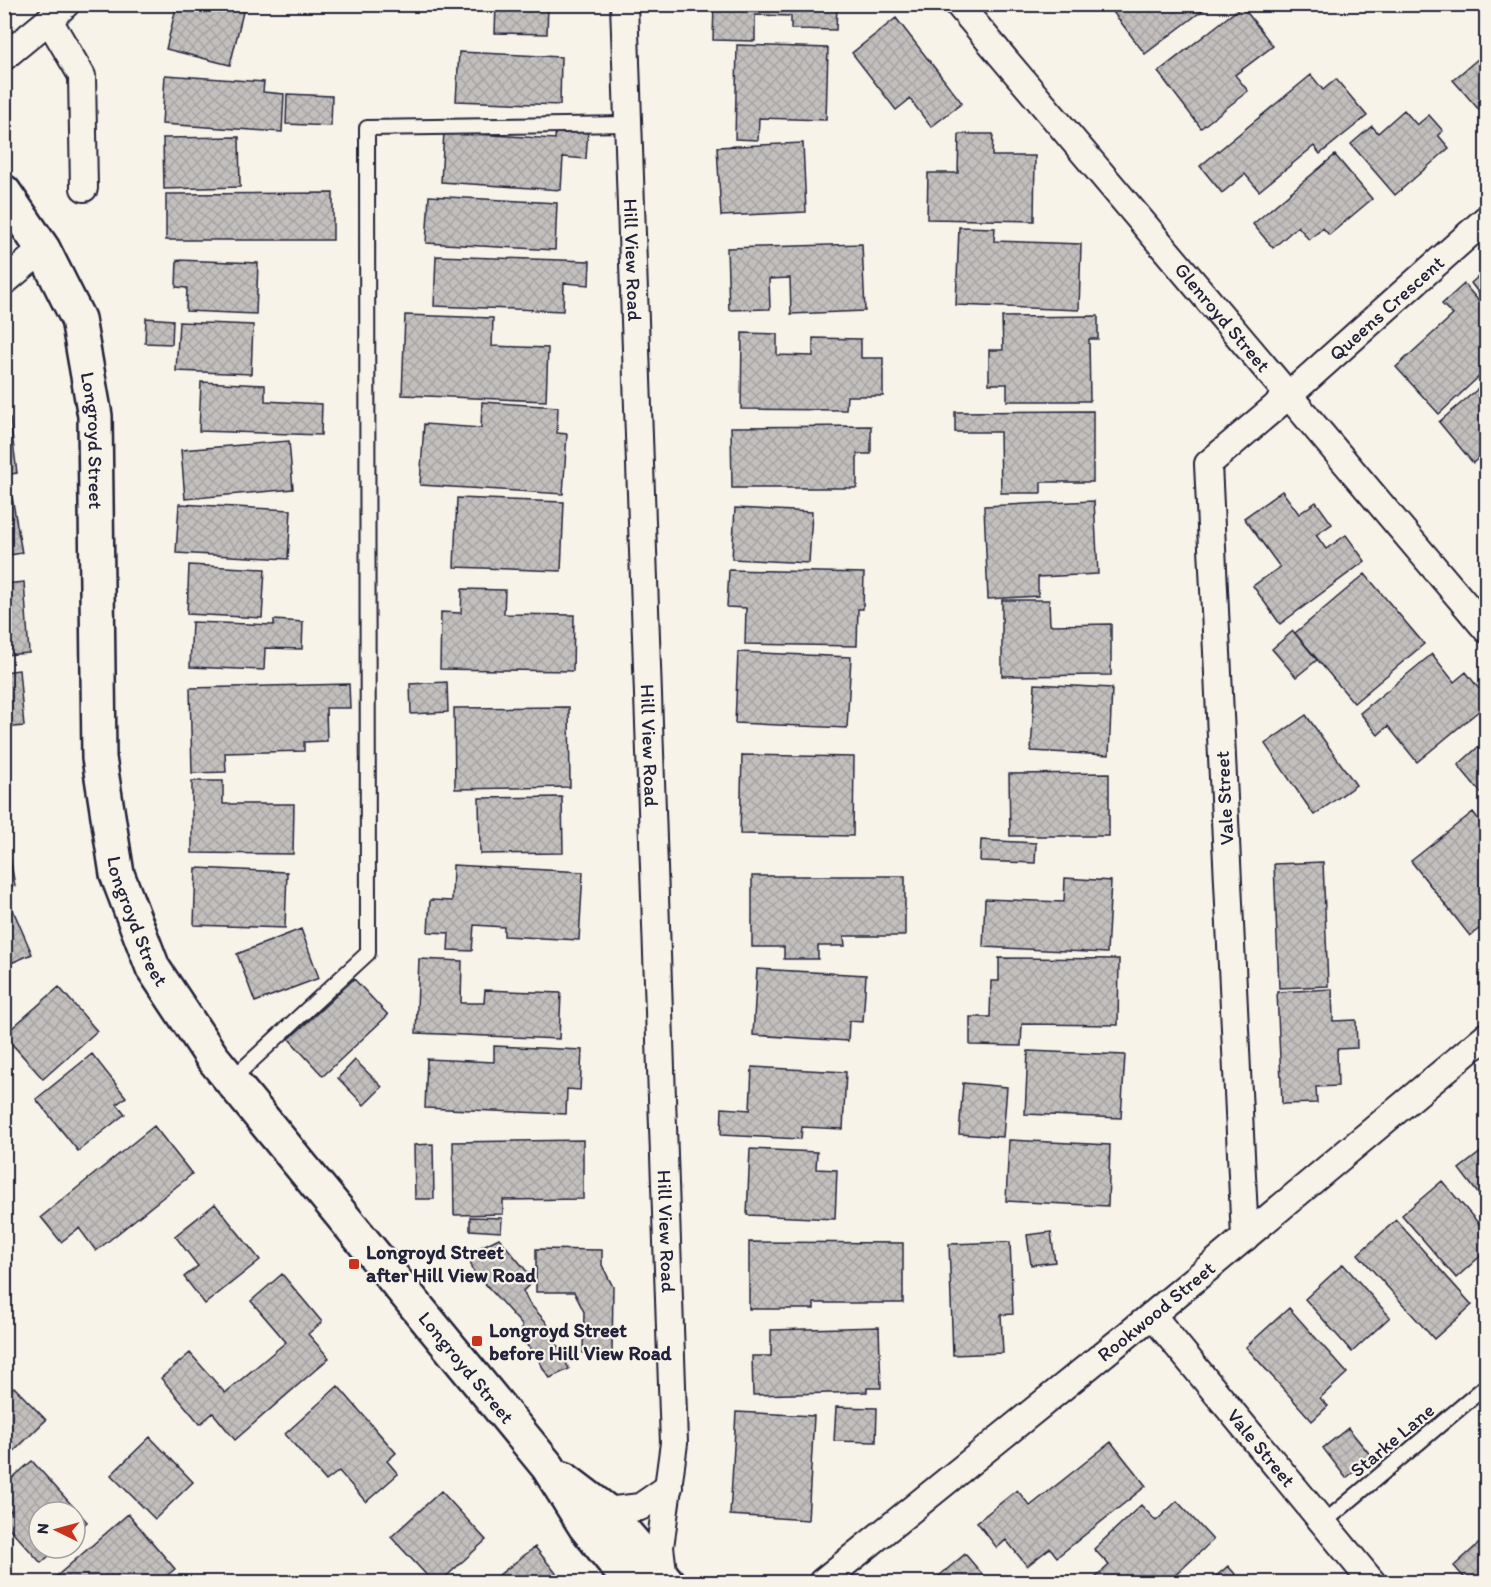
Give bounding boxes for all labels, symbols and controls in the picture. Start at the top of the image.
street label: Hill View Road [619,198,647,322]
street label: Queens Crescent [1324,250,1449,366]
street label: Glenroyd Street [1170,258,1276,377]
street label: Longroyd Street [75,370,108,510]
street label: Hill View Road [636,684,664,807]
street label: Vale Street [1210,750,1238,846]
street label: Longroyd Street [102,854,174,991]
street label: Hill View Road [653,1169,681,1293]
place label: Longroyd Street after Hill View Road [366,1240,536,1287]
street label: Rookwood Street [1092,1256,1220,1367]
marker: Longroyd Street after Hill View Road [347,1257,361,1271]
street label: Longroyd Street [413,1307,520,1429]
place label: Longroyd Street before Hill View Road [489,1318,673,1365]
marker: Longroyd Street before Hill View Road [470,1334,484,1348]
street label: Starke Lane [1345,1398,1439,1482]
street label: Vale Street [1222,1404,1301,1492]
north arrow [27,1500,87,1560]
text: N [33,1523,52,1535]

